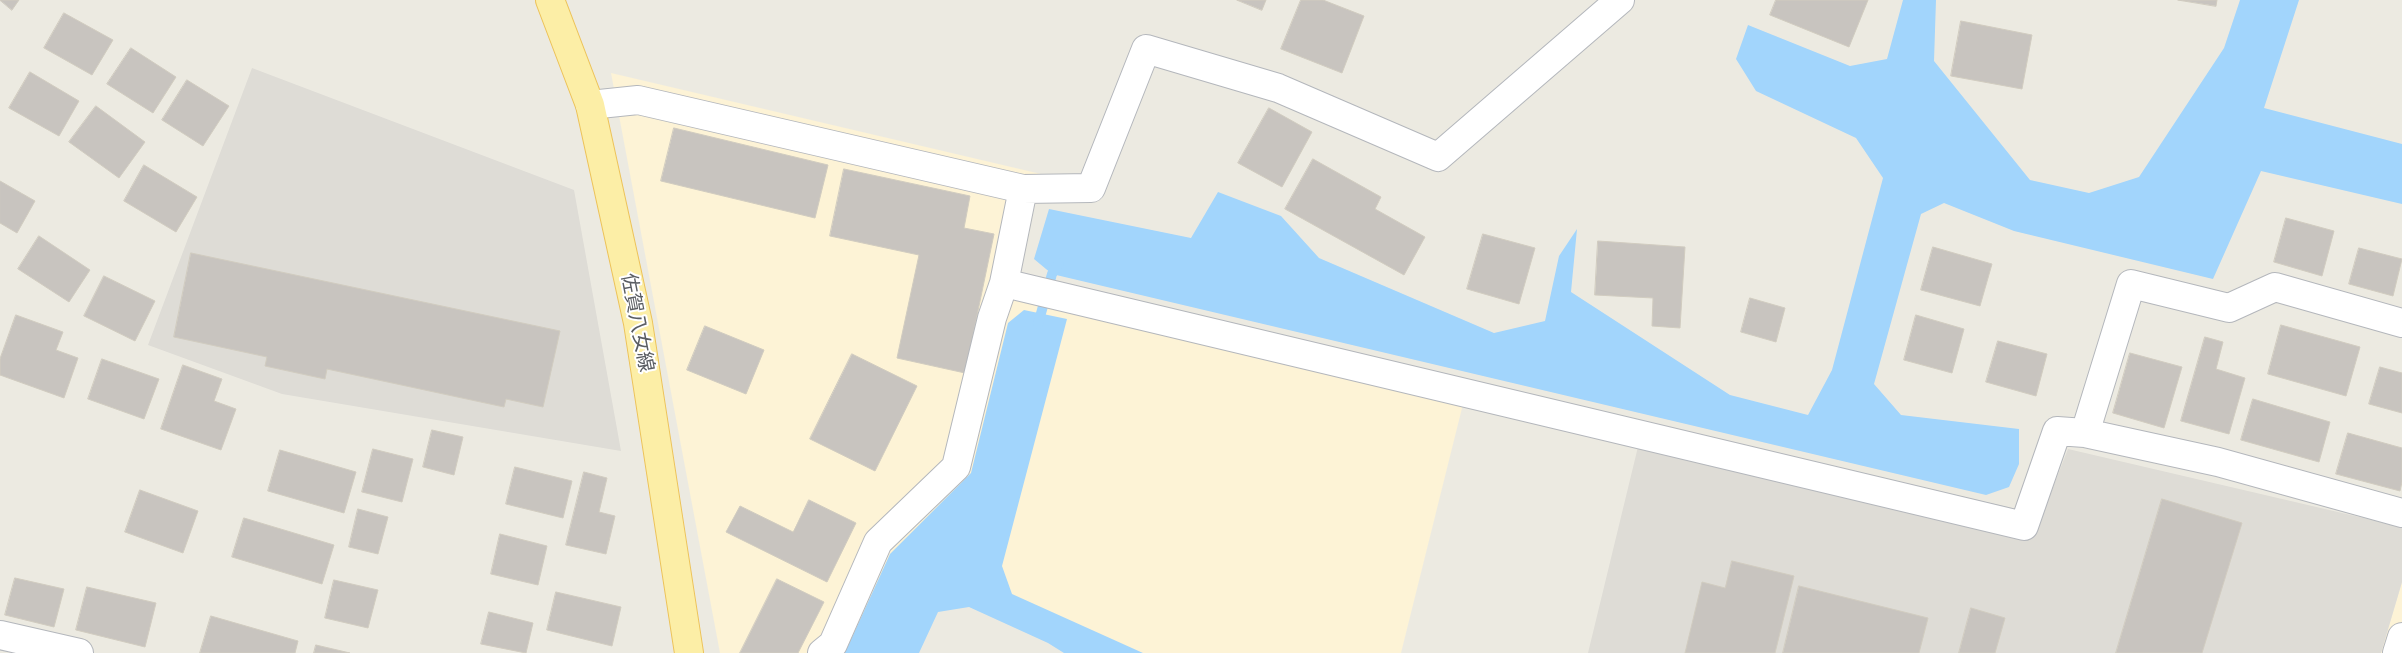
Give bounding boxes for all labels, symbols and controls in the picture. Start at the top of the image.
street label: 佐賀八女線 [615,272,657,374]

